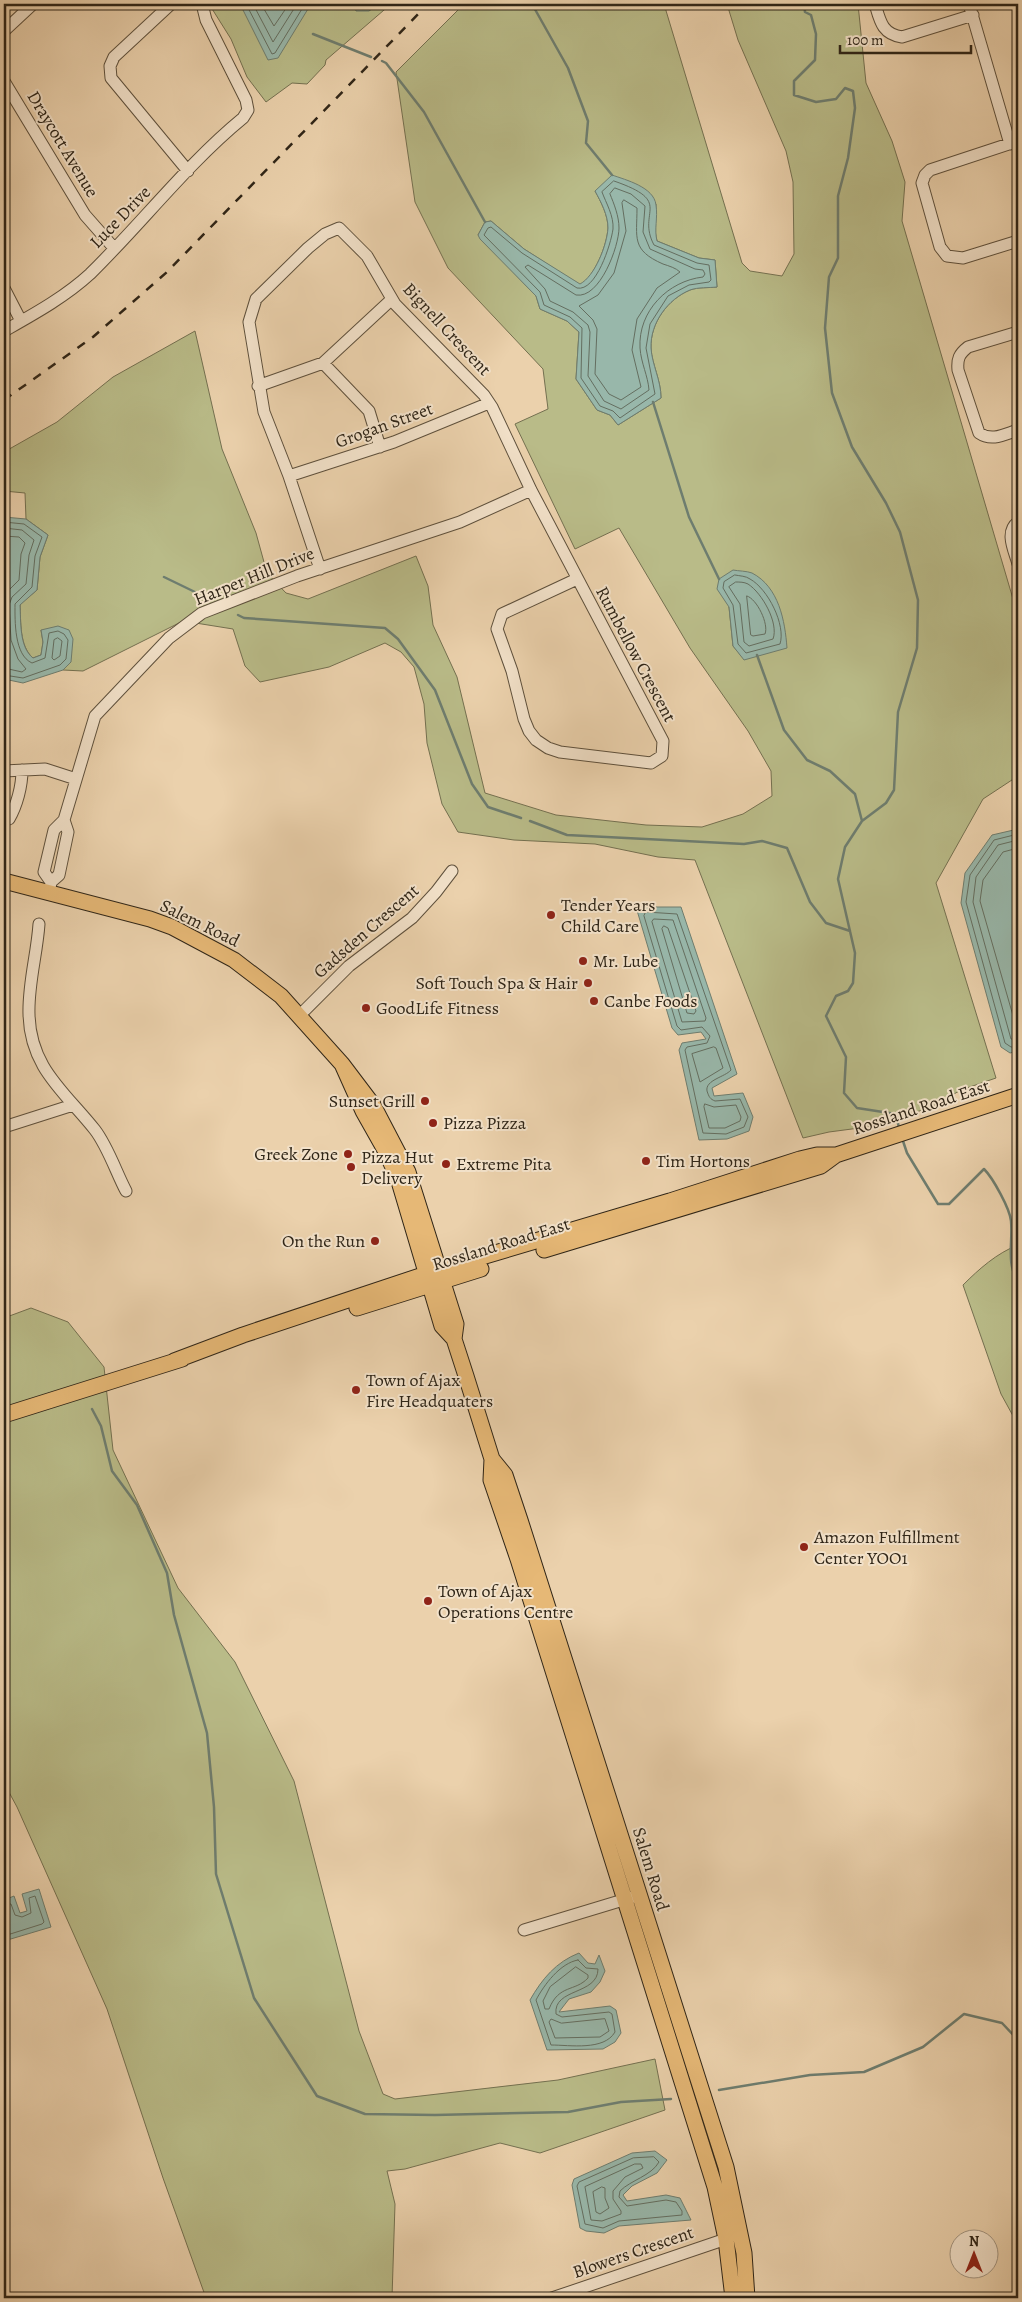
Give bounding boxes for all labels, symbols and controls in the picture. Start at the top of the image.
scale bar [840,22,971,54]
text: 100 m [847,30,884,50]
street label: Draycott Avenue [22,86,104,202]
street label: Luce Drive [84,181,156,253]
street label: Bignell Crescent [398,277,496,381]
street label: Grogan Street [332,396,436,454]
street label: Harper Hill Drive [190,541,318,611]
street label: Rumbellow Crescent [590,582,682,726]
street label: Gadsden Crescent [308,878,424,983]
street label: Salem Road [156,893,244,953]
place label: Tender Years Child Care [561,893,655,938]
marker: Tender Years Child Care [545,909,557,921]
place label: Mr. Lube [593,949,658,973]
marker: Mr. Lube [577,955,589,967]
place label: Soft Touch Spa & Hair [416,971,578,995]
marker: Soft Touch Spa & Hair [582,977,594,989]
place label: Canbe Foods [604,989,698,1013]
marker: Canbe Foods [588,995,600,1007]
place label: GoodLife Fitness [376,996,499,1020]
marker: GoodLife Fitness [360,1002,372,1014]
street label: Rossland Road East [849,1074,993,1140]
place label: Sunset Grill [329,1089,416,1113]
marker: Sunset Grill [419,1095,431,1107]
place label: Pizza Pizza [443,1111,527,1135]
marker: Pizza Pizza [427,1117,439,1129]
place label: Greek Zone [254,1142,338,1166]
place label: Pizza Hut Delivery [361,1145,434,1190]
marker: Greek Zone [342,1148,354,1160]
place label: Tim Hortons [656,1149,750,1173]
place label: Extreme Pita [456,1152,552,1176]
marker: Tim Hortons [640,1155,652,1167]
marker: Extreme Pita [440,1158,452,1170]
marker: Pizza Hut Delivery [345,1161,357,1173]
street label: Rossland Road East [429,1212,573,1276]
place label: On the Run [282,1229,365,1253]
marker: On the Run [369,1235,381,1247]
place label: Town of Ajax Fire Headquaters [366,1368,493,1413]
marker: Town of Ajax Fire Headquaters [350,1384,362,1396]
place label: Amazon Fulfillment Center YOO1 [813,1525,960,1570]
marker: Amazon Fulfillment Center YOO1 [798,1541,810,1553]
place label: Town of Ajax Operations Centre [438,1579,573,1624]
marker: Town of Ajax Operations Centre [422,1595,434,1607]
street label: Salem Road [627,1824,675,1914]
street label: Blowers Crescent [569,2220,697,2284]
north arrow [950,2230,1000,2280]
text: N [969,2232,979,2251]

